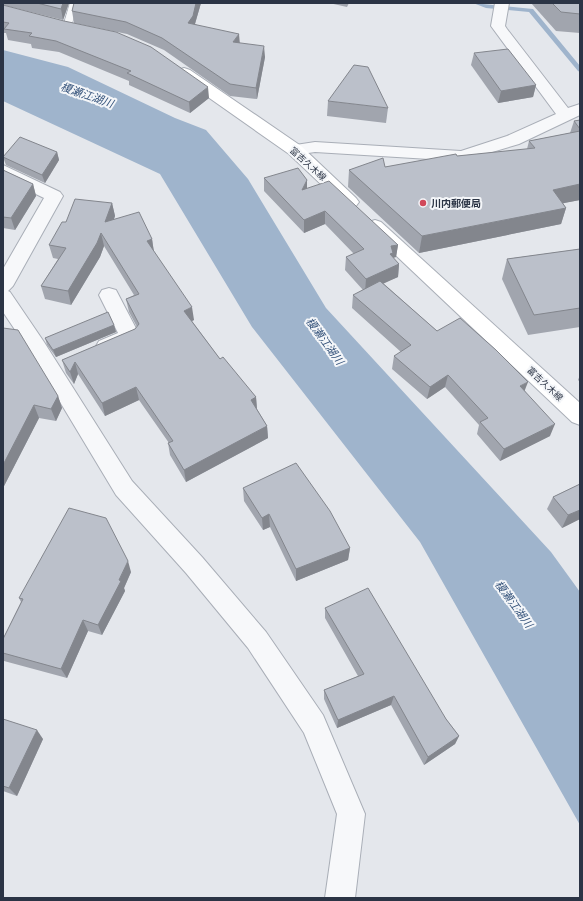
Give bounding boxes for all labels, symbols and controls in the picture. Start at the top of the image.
water label: 榎瀬江湖川 [59,80,116,110]
street label: 富吉久木線 [288,145,329,183]
marker: 川内郵便局 [418,198,428,208]
place label: 川内郵便局 [431,198,481,209]
water label: 榎瀬江湖川 [304,315,347,368]
street label: 富吉久木線 [525,365,566,404]
water label: 榎瀬江湖川 [493,578,536,631]

